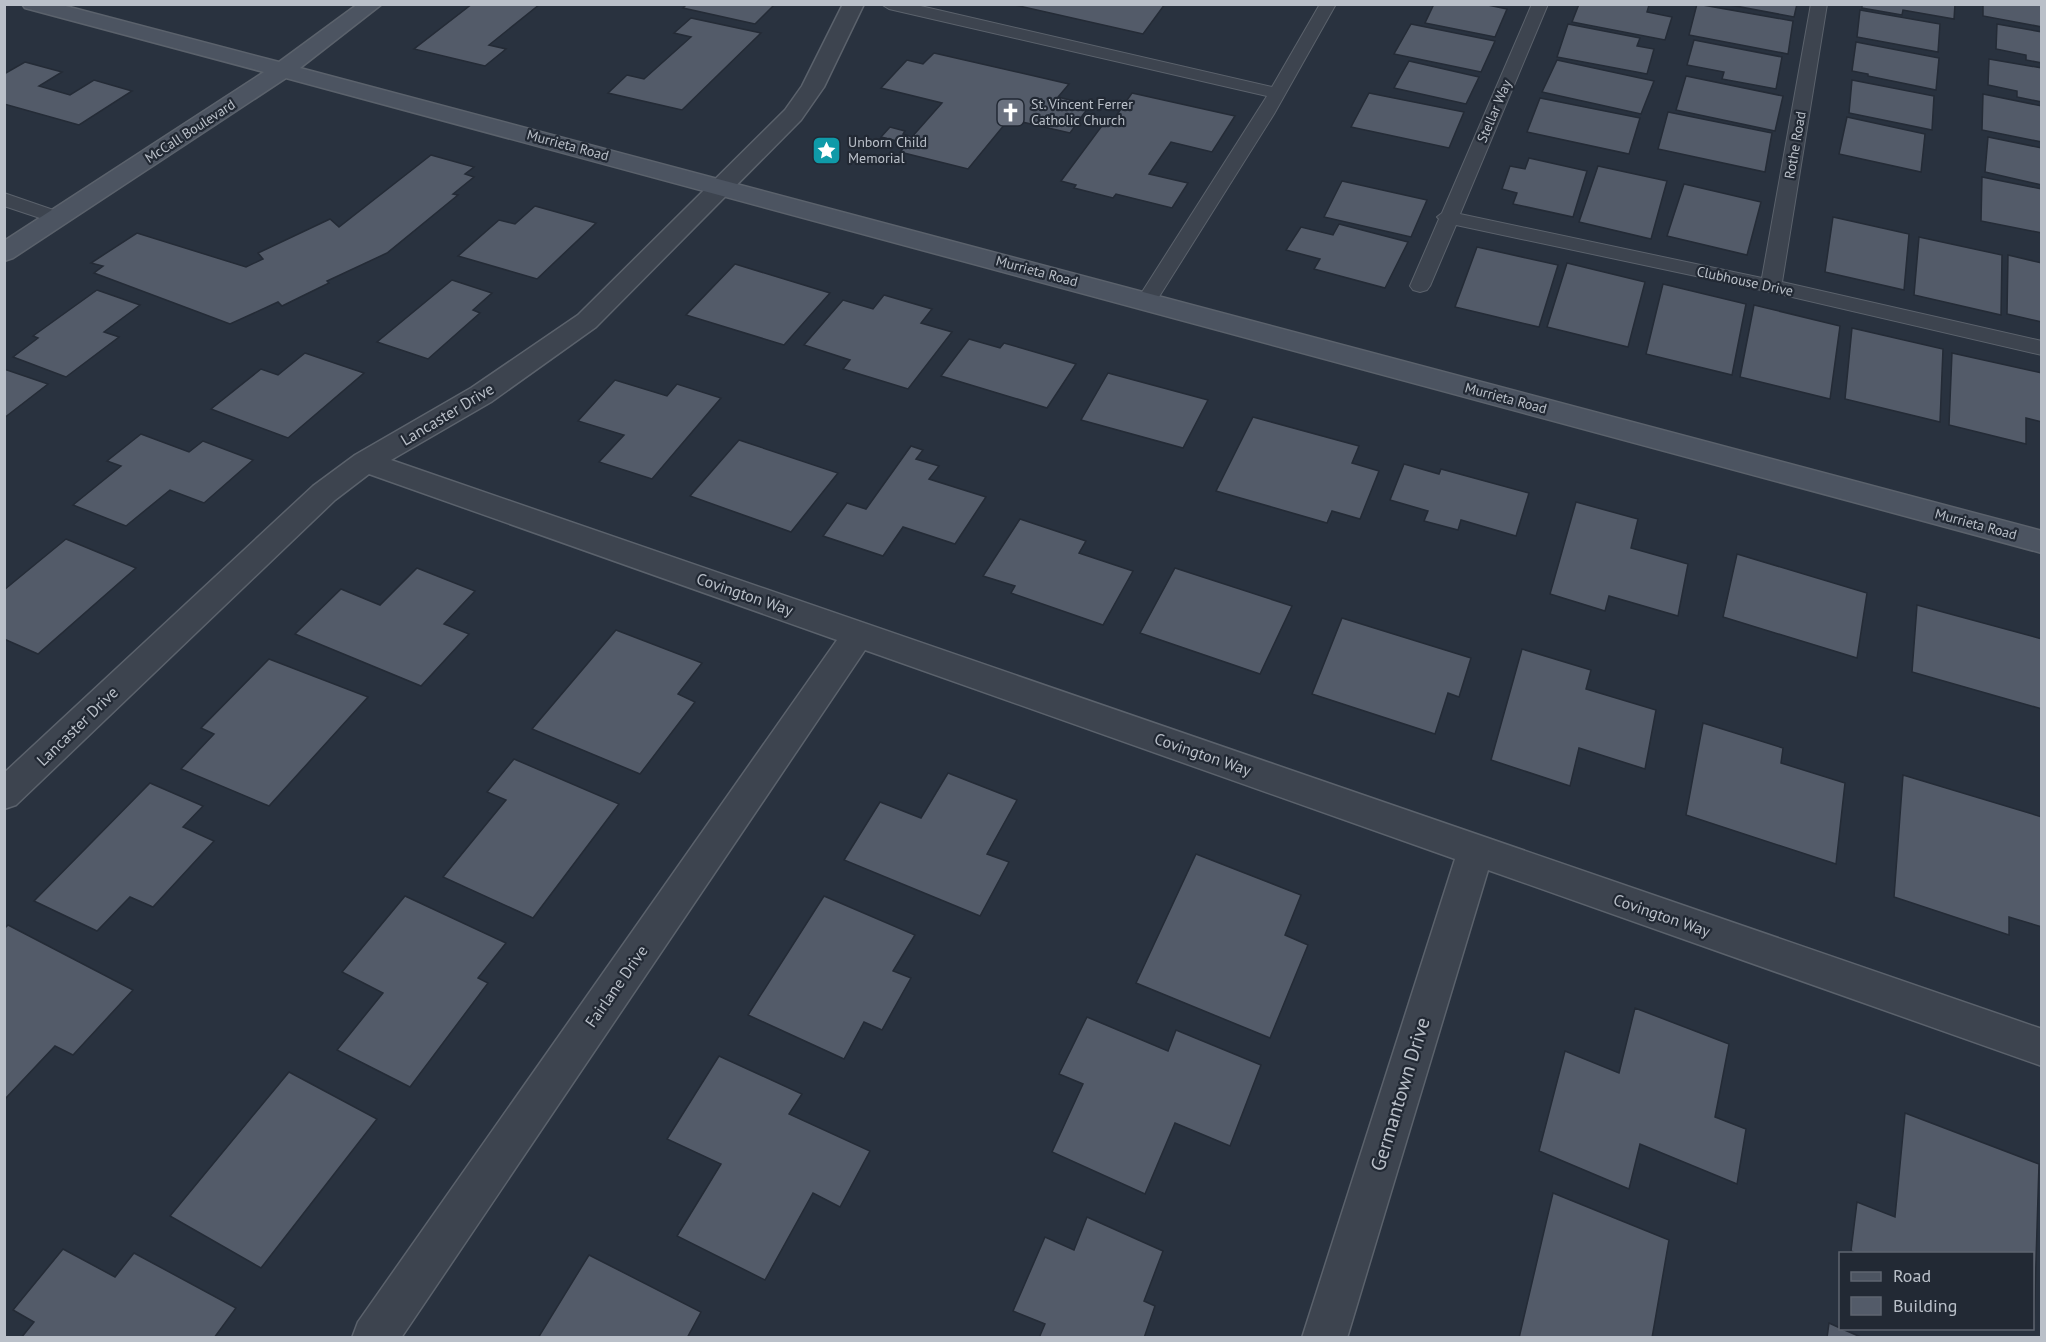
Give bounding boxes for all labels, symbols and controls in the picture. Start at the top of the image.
street label: Stellar Way [1473,76,1516,145]
street label: McCall Boulevard [141,95,239,167]
place label: St. Vincent Ferrer Catholic Church [1031,95,1133,129]
church icon: St. Vincent Ferrer Catholic Church [994,96,1026,128]
street label: Rothe Road [1780,110,1810,180]
street label: Murrieta Road [525,125,611,165]
place label: Unborn Child Memorial [848,133,927,167]
place icon: Unborn Child Memorial [811,134,843,166]
street label: Murrieta Road [994,251,1080,291]
street label: Clubhouse Drive [1695,262,1795,300]
street label: Lancaster Drive [397,378,497,450]
street label: Murrieta Road [1463,378,1549,418]
street label: Murrieta Road [1933,504,2019,544]
street label: Covington Way [694,568,796,620]
street label: Lancaster Drive [32,682,122,770]
street label: Covington Way [1152,728,1254,780]
street label: Covington Way [1611,889,1713,941]
street label: Fairlane Drive [580,941,652,1031]
street label: Germantown Drive [1364,1014,1436,1174]
legend [1839,1252,2034,1330]
text: Road [1893,1264,1931,1287]
text: Building [1893,1294,1957,1317]

